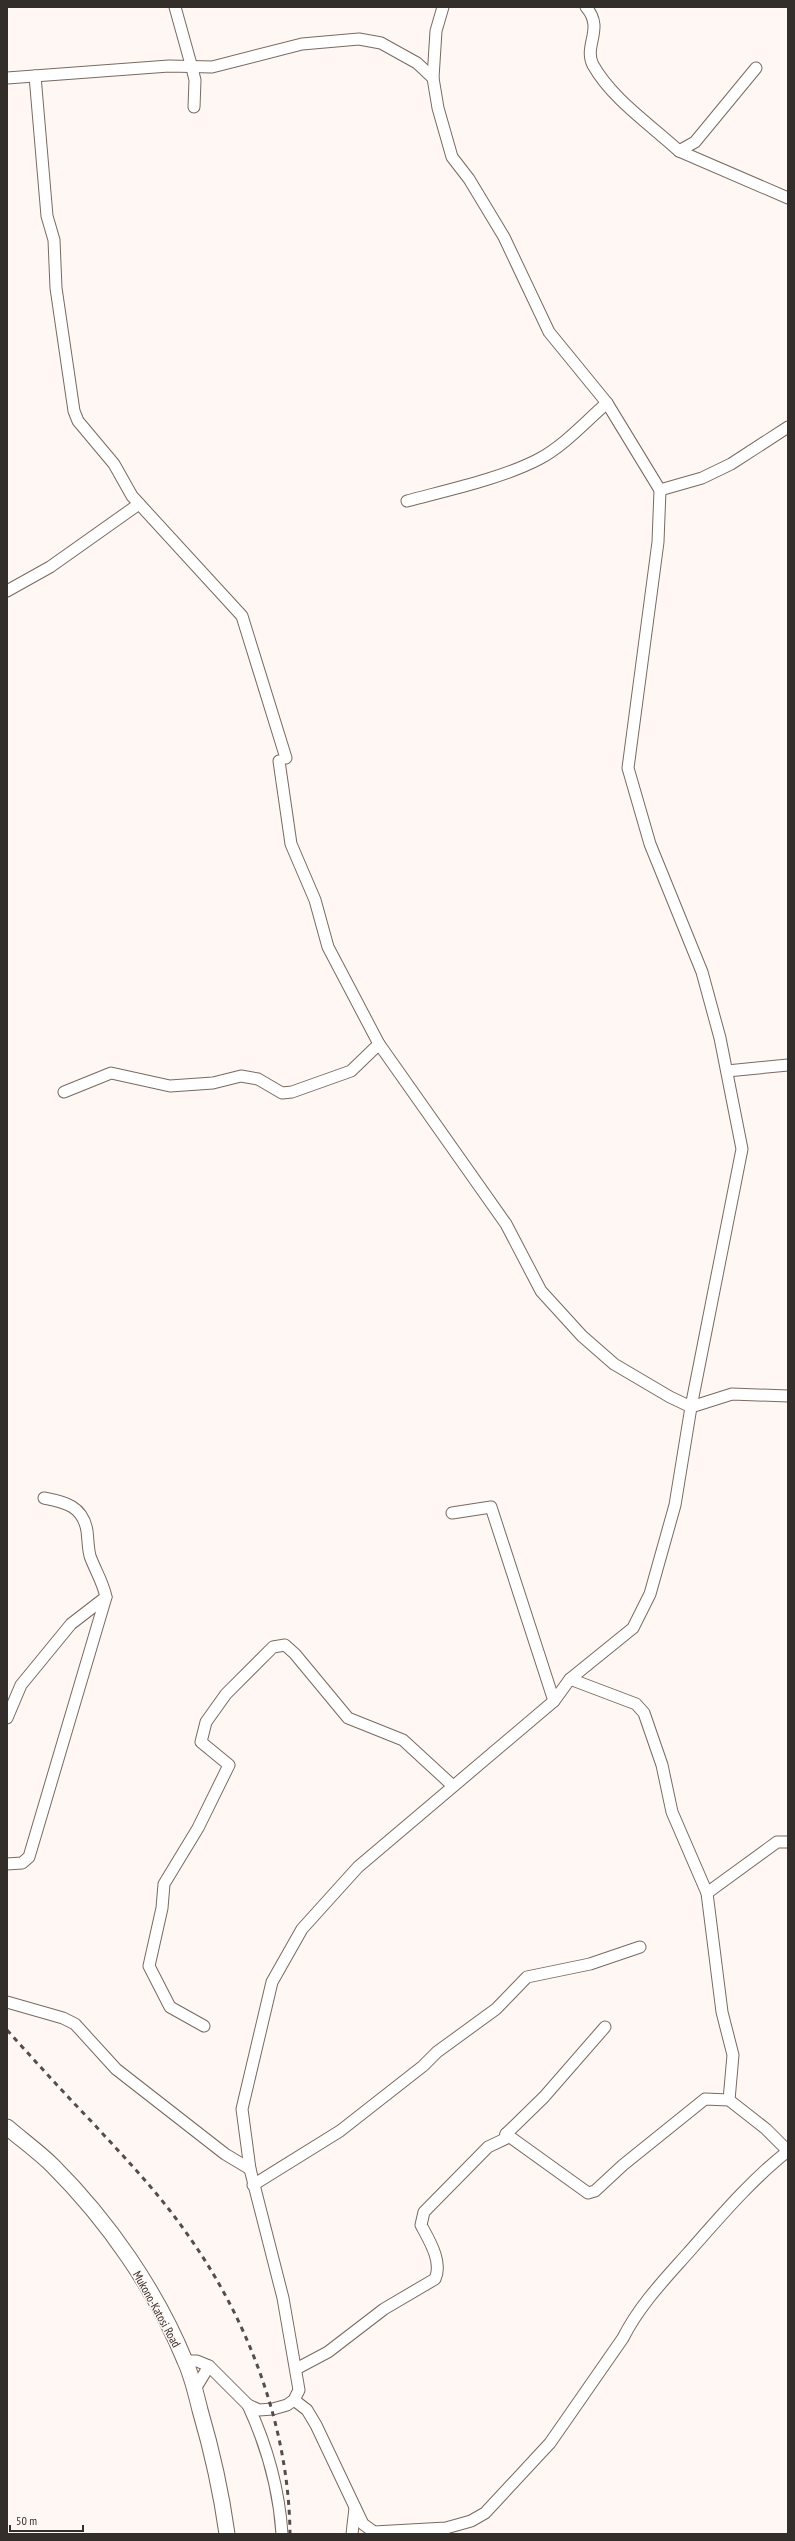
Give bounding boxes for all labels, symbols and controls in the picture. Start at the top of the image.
street label: Mukono-Katosi Road [130,2268,184,2350]
scale bar [10,2507,83,2533]
text: 50 m [16,2513,37,2528]

